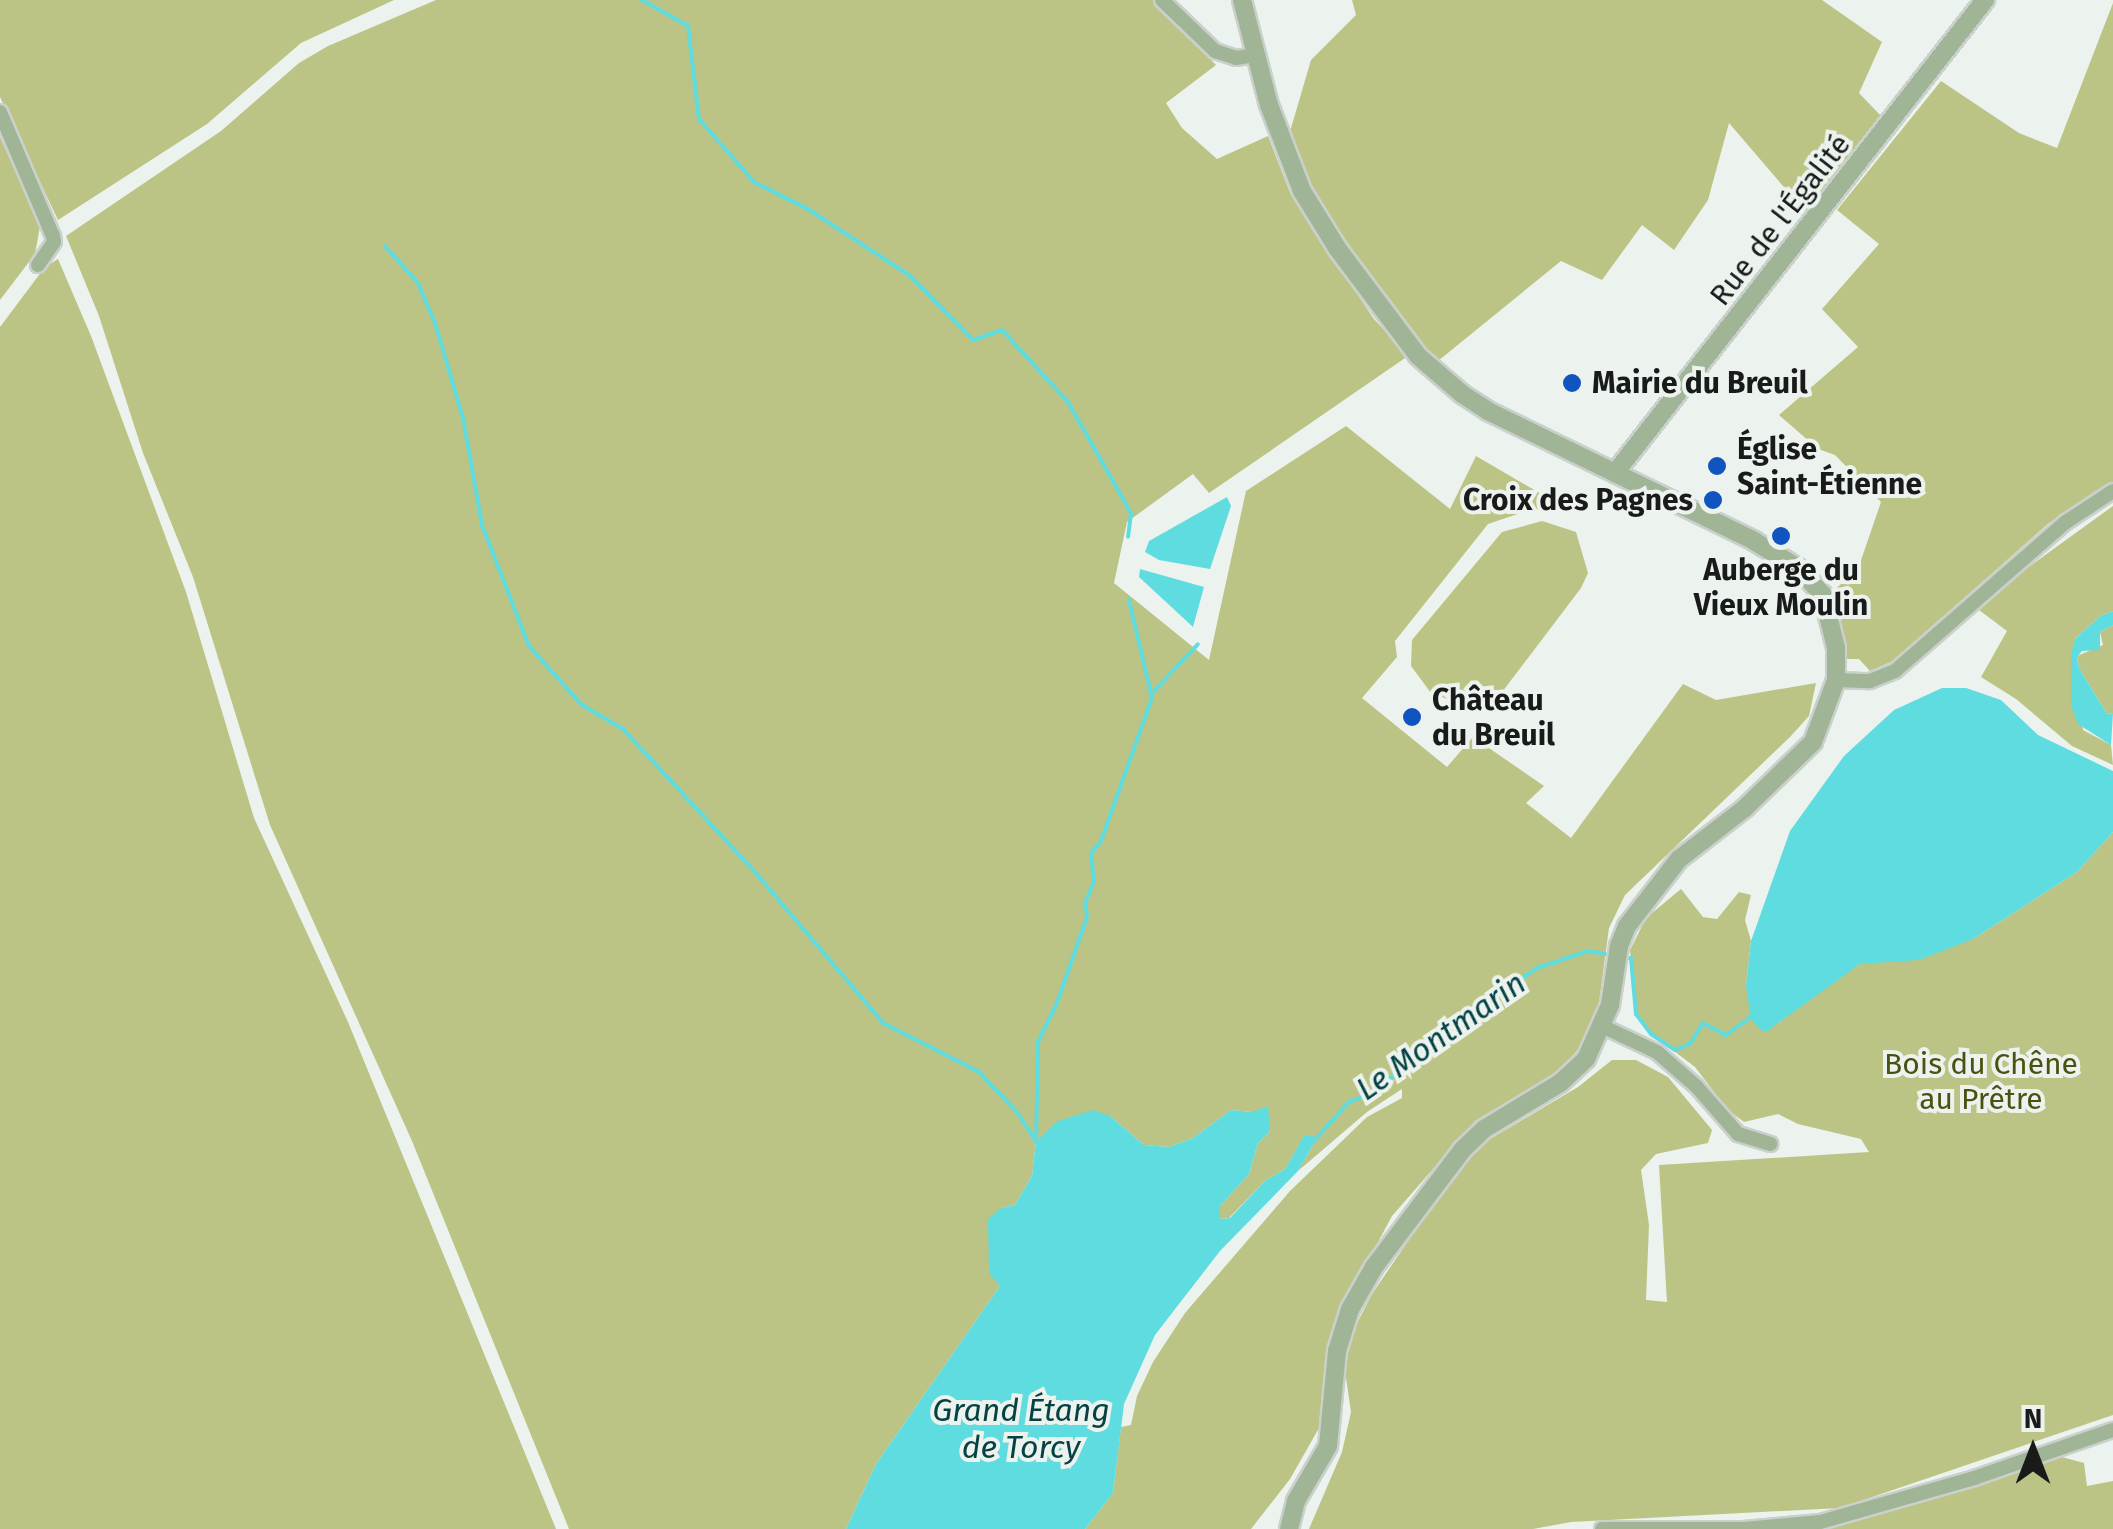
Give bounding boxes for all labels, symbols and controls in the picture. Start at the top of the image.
street label: Rue de l'Égalité [1702,127,1858,313]
place label: Mairie du Breuil [1592,365,1808,401]
marker: Mairie du Breuil [1561,372,1583,394]
place label: Église Saint-Étienne [1737,431,1922,502]
marker: Église Saint-Étienne [1706,455,1728,477]
place label: Croix des Pagnes [1463,482,1693,518]
marker: Croix des Pagnes [1702,489,1724,511]
marker: Auberge du Vieux Moulin [1770,525,1792,547]
place label: Auberge du Vieux Moulin [1694,552,1868,622]
place label: Château du Breuil [1432,682,1555,752]
marker: Château du Breuil [1401,706,1423,728]
water label: Le Montmarin [1349,964,1533,1108]
park label: Bois du Chêne au Prêtre [1884,1046,2078,1116]
water label: Grand Étang de Torcy [932,1392,1110,1467]
north arrow [1983,1399,2083,1499]
text: N [2024,1402,2042,1435]

